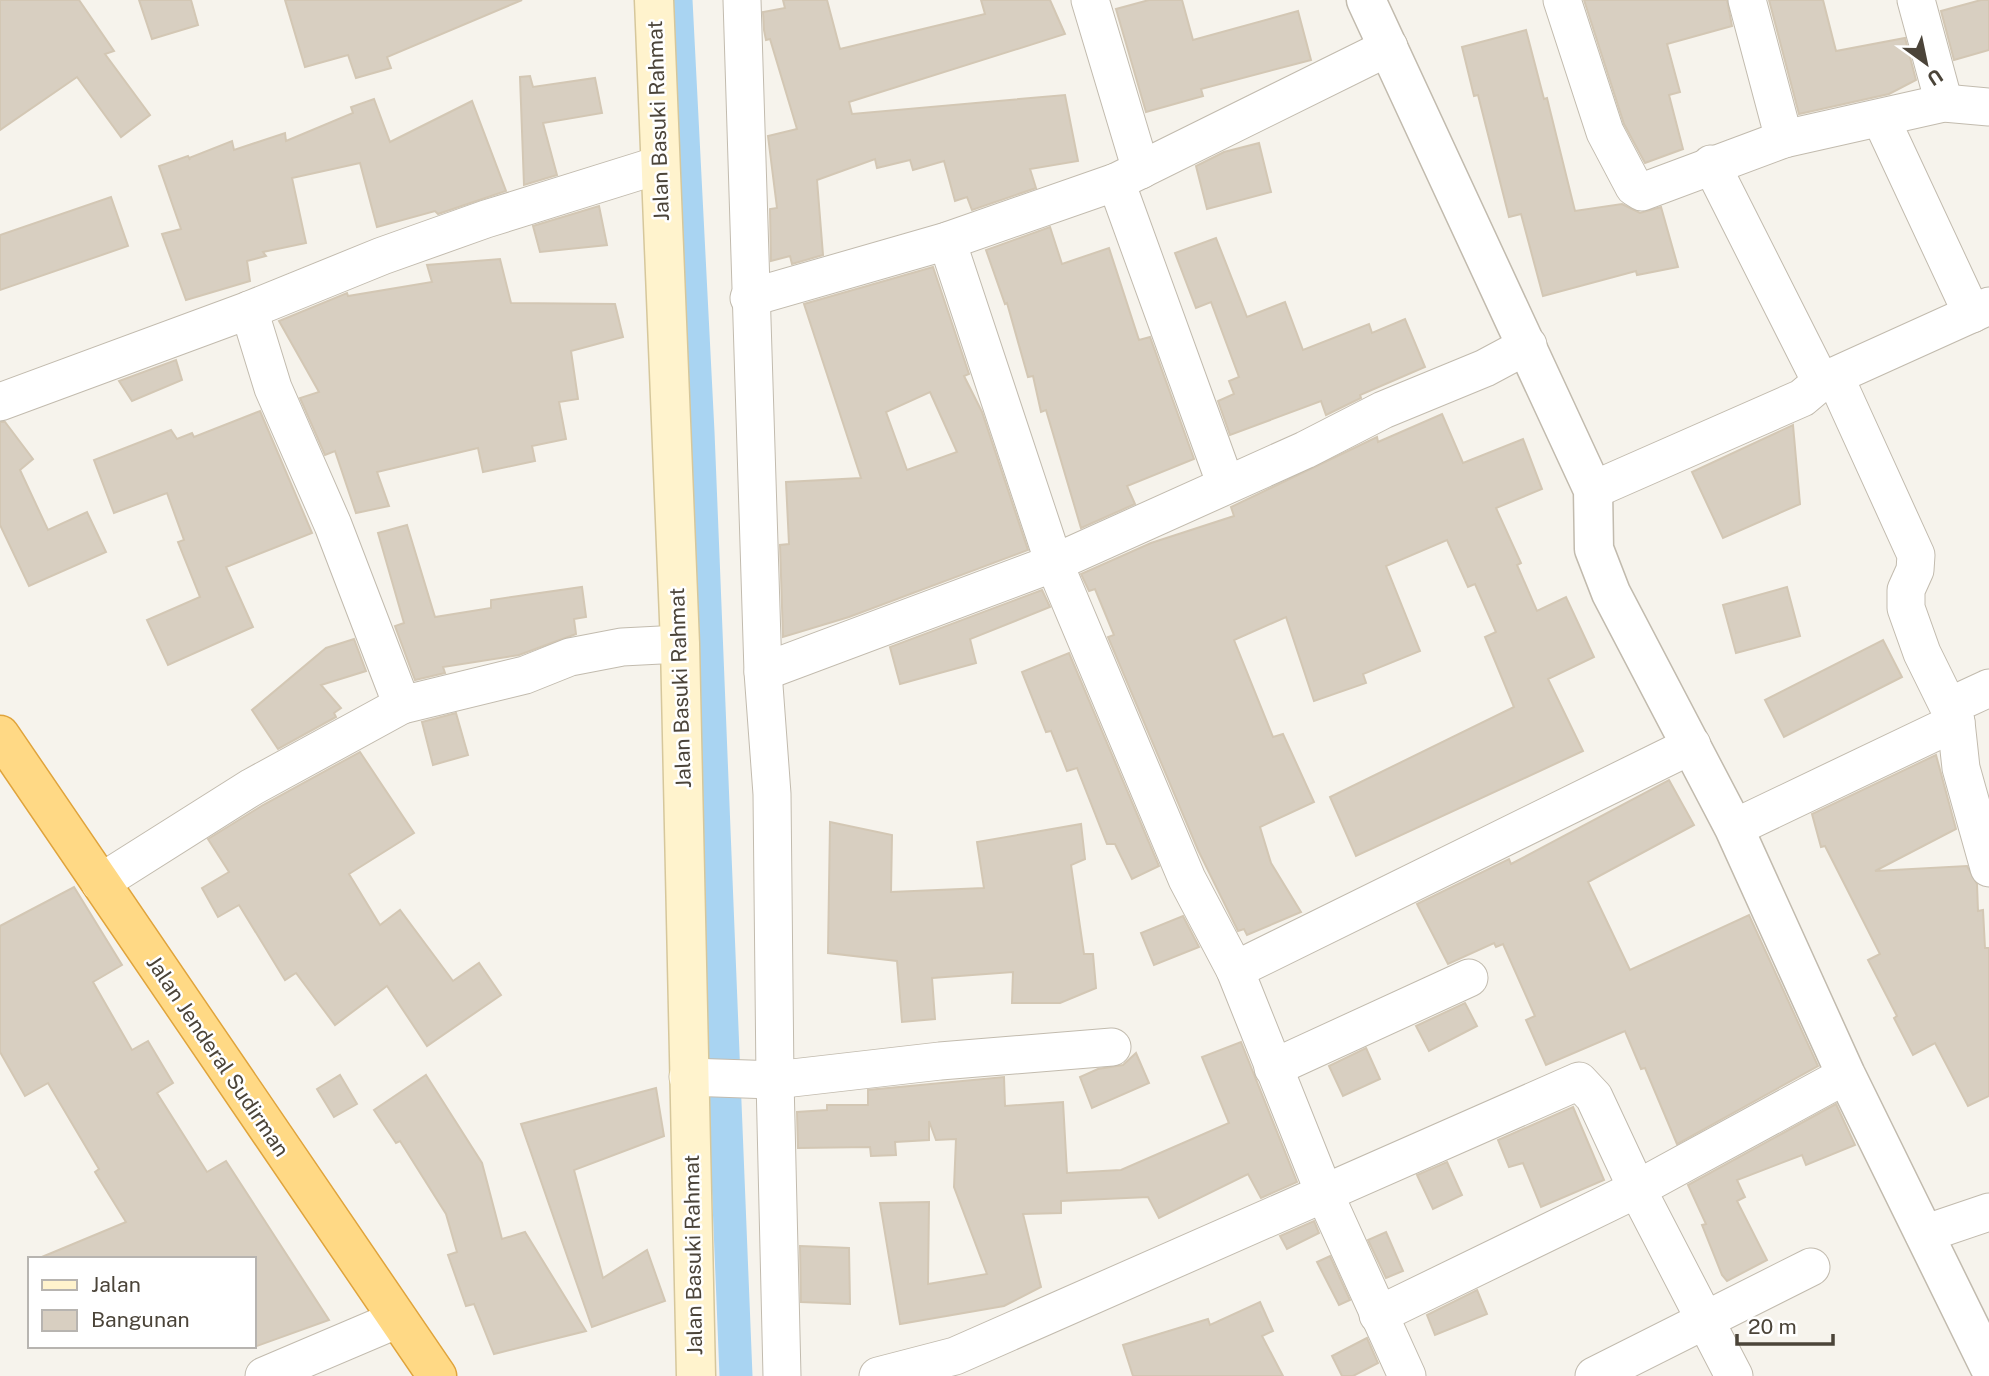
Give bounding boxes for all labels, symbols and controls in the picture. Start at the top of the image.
street label: Jalan Basuki Rahmat [642,20,674,222]
north arrow [1891,28,1961,98]
text: U [1923,64,1947,90]
street label: Jalan Basuki Rahmat [664,587,696,789]
street label: Jalan Jenderal Sudirman [141,951,295,1161]
street label: Jalan Basuki Rahmat [679,1154,707,1356]
legend [28,1257,256,1348]
text: Jalan [91,1272,141,1297]
scale bar [1737,1302,1833,1346]
text: Bangunan [91,1307,190,1332]
text: 20 m [1748,1314,1797,1339]

